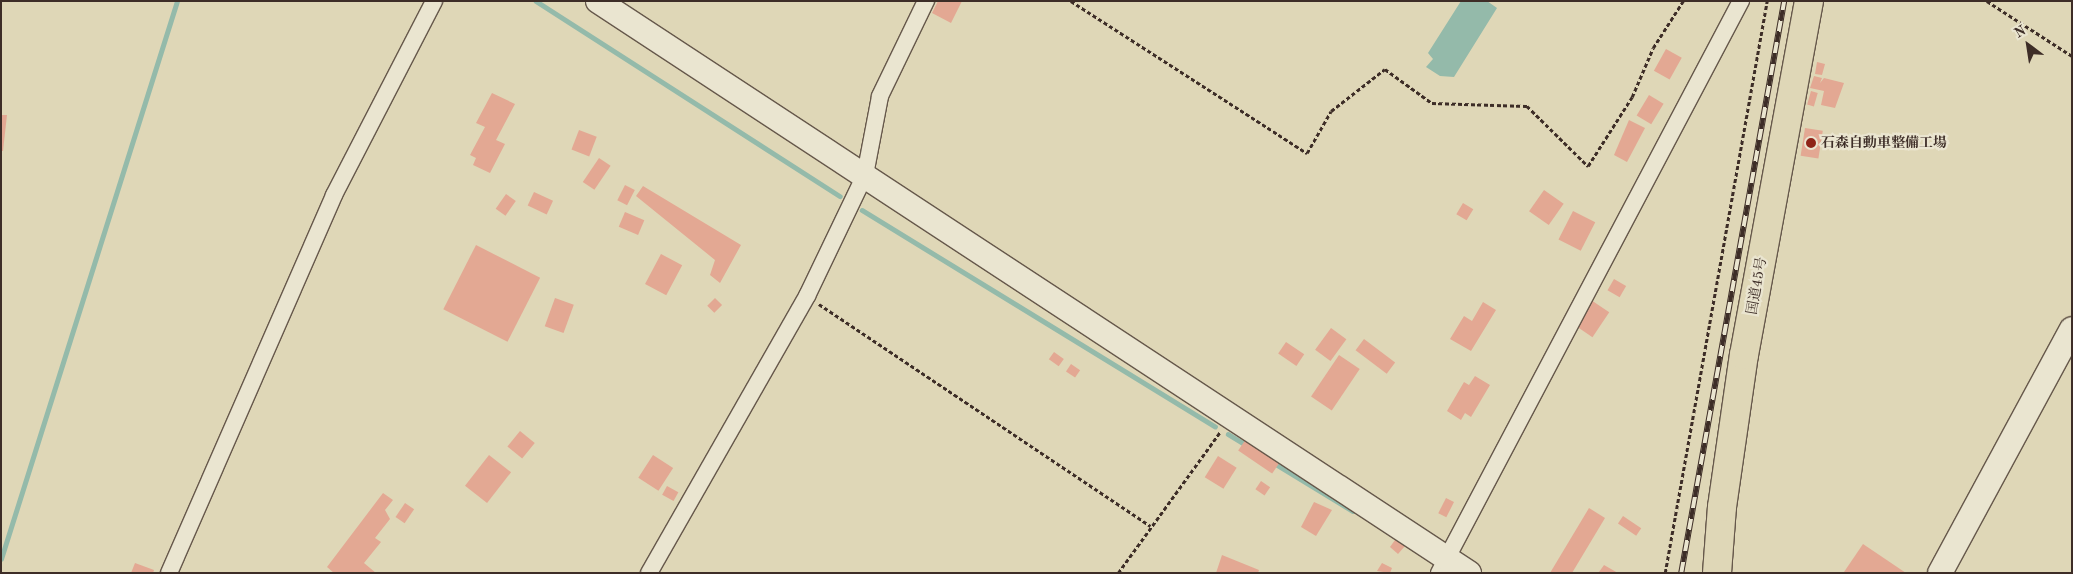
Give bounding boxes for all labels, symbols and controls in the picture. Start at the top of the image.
north arrow [2003,20,2053,70]
text: N [2012,23,2028,41]
place label: 石森自動車整備工場 [1821,135,1947,151]
marker: 石森自動車整備工場 [1805,137,1817,149]
street label: 国道45号 [1744,256,1770,316]

